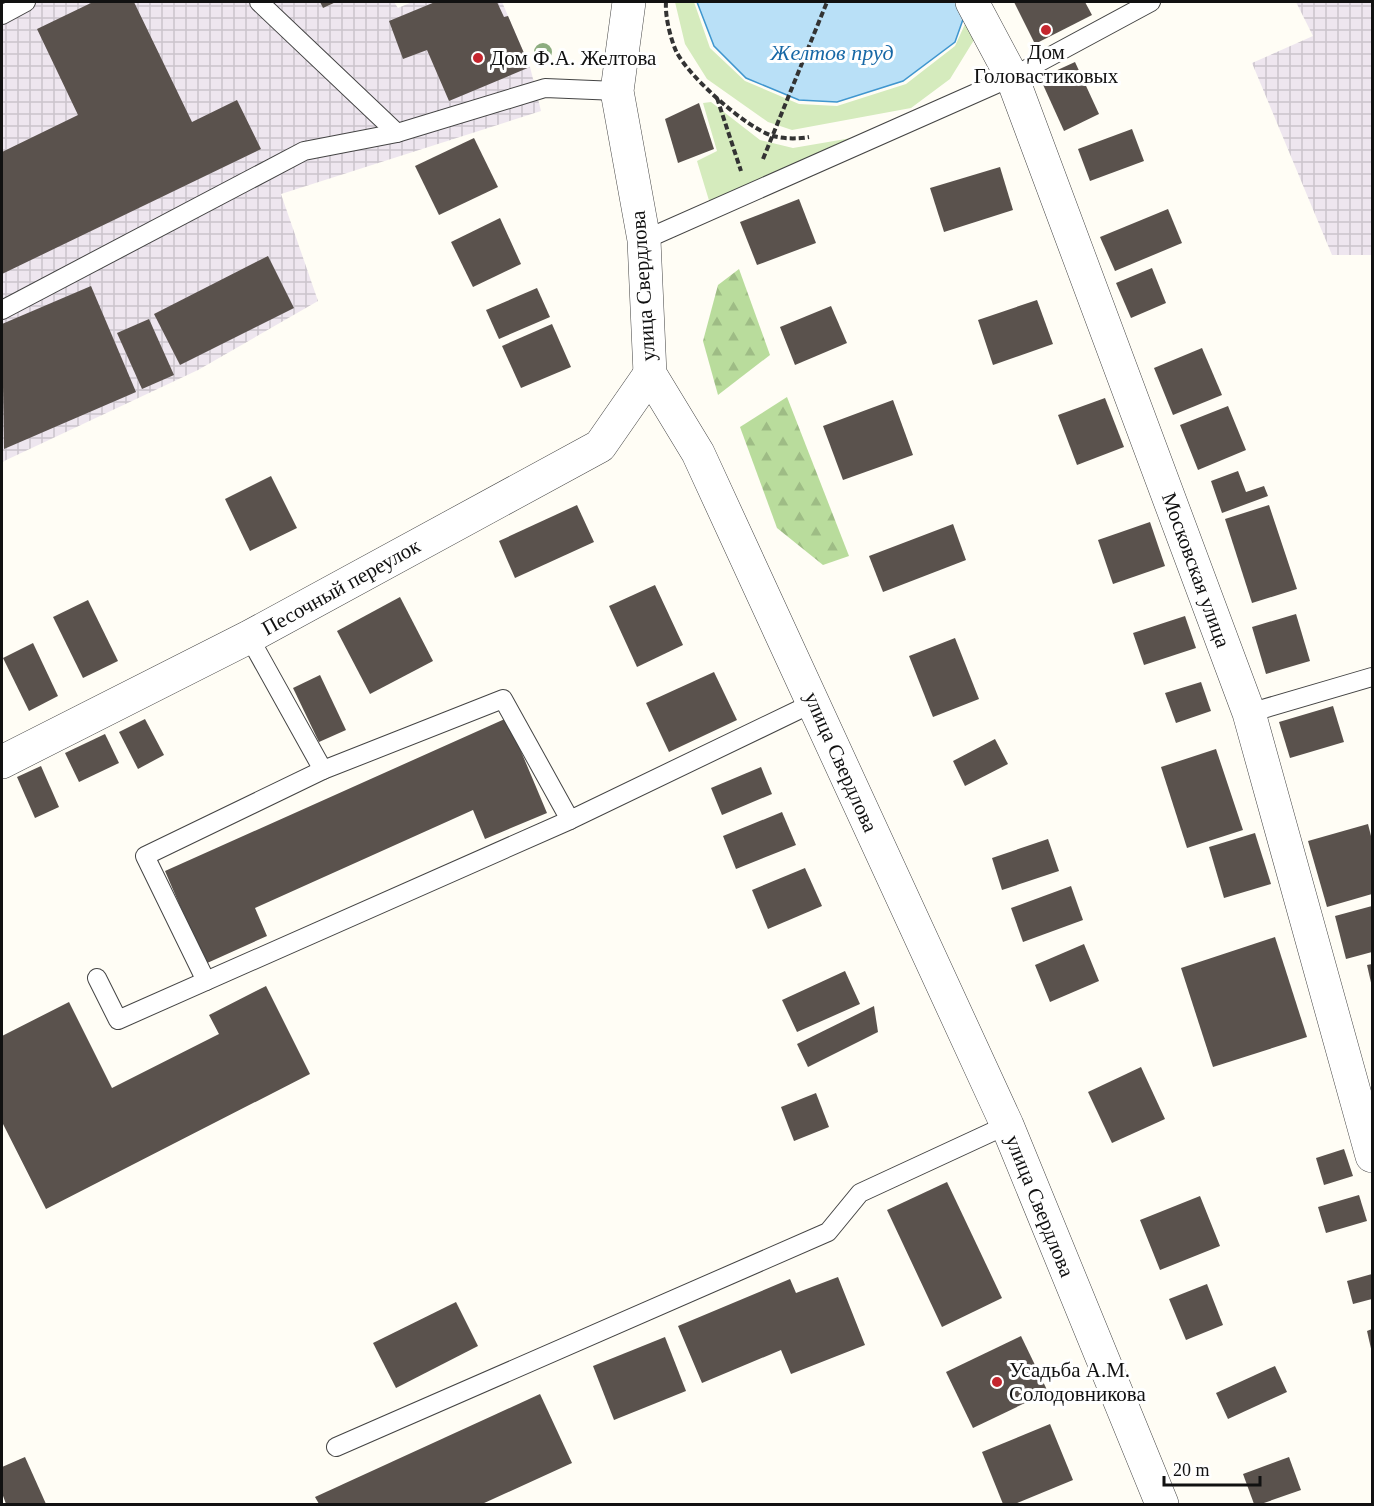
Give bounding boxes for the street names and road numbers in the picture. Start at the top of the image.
street label: улица Свердлова [626,209,660,362]
street label: Московская улица [1157,489,1235,651]
street label: Песочный переулок [258,533,425,640]
street label: улица Свердлова [799,688,883,837]
street label: улица Свердлова [1001,1131,1080,1281]

